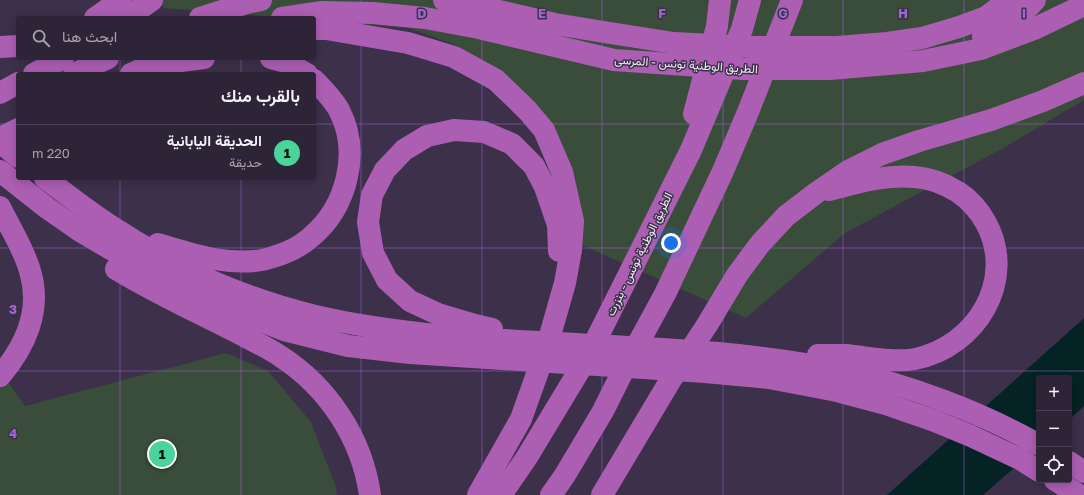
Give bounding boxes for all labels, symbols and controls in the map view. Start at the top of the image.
text: D [417,5,427,21]
text: E [538,5,546,21]
text: F [658,5,666,21]
text: G [778,5,788,21]
text: H [898,5,908,21]
text: I [1022,5,1026,21]
search box [16,16,316,60]
icon: search [30,27,52,49]
text: ابحث هنا [62,27,117,45]
street label: الطريق الوطنية تونس - المرسى [614,51,758,77]
text: بالقرب منك [221,85,300,106]
text: الحديقة اليابانية [167,131,262,149]
text: 220 m [32,145,70,161]
text: 1 [284,145,290,161]
text: حديقة [229,154,262,170]
street label: الطريق الوطنية تونس - بنزرت [603,190,676,319]
your location [661,233,681,253]
text: 3 [9,301,17,317]
map controls [1036,375,1072,483]
button: + [1036,375,1072,411]
button: − [1036,411,1072,447]
text: 4 [9,425,17,441]
pin: 1 [149,439,175,469]
button: locate [1036,447,1072,483]

